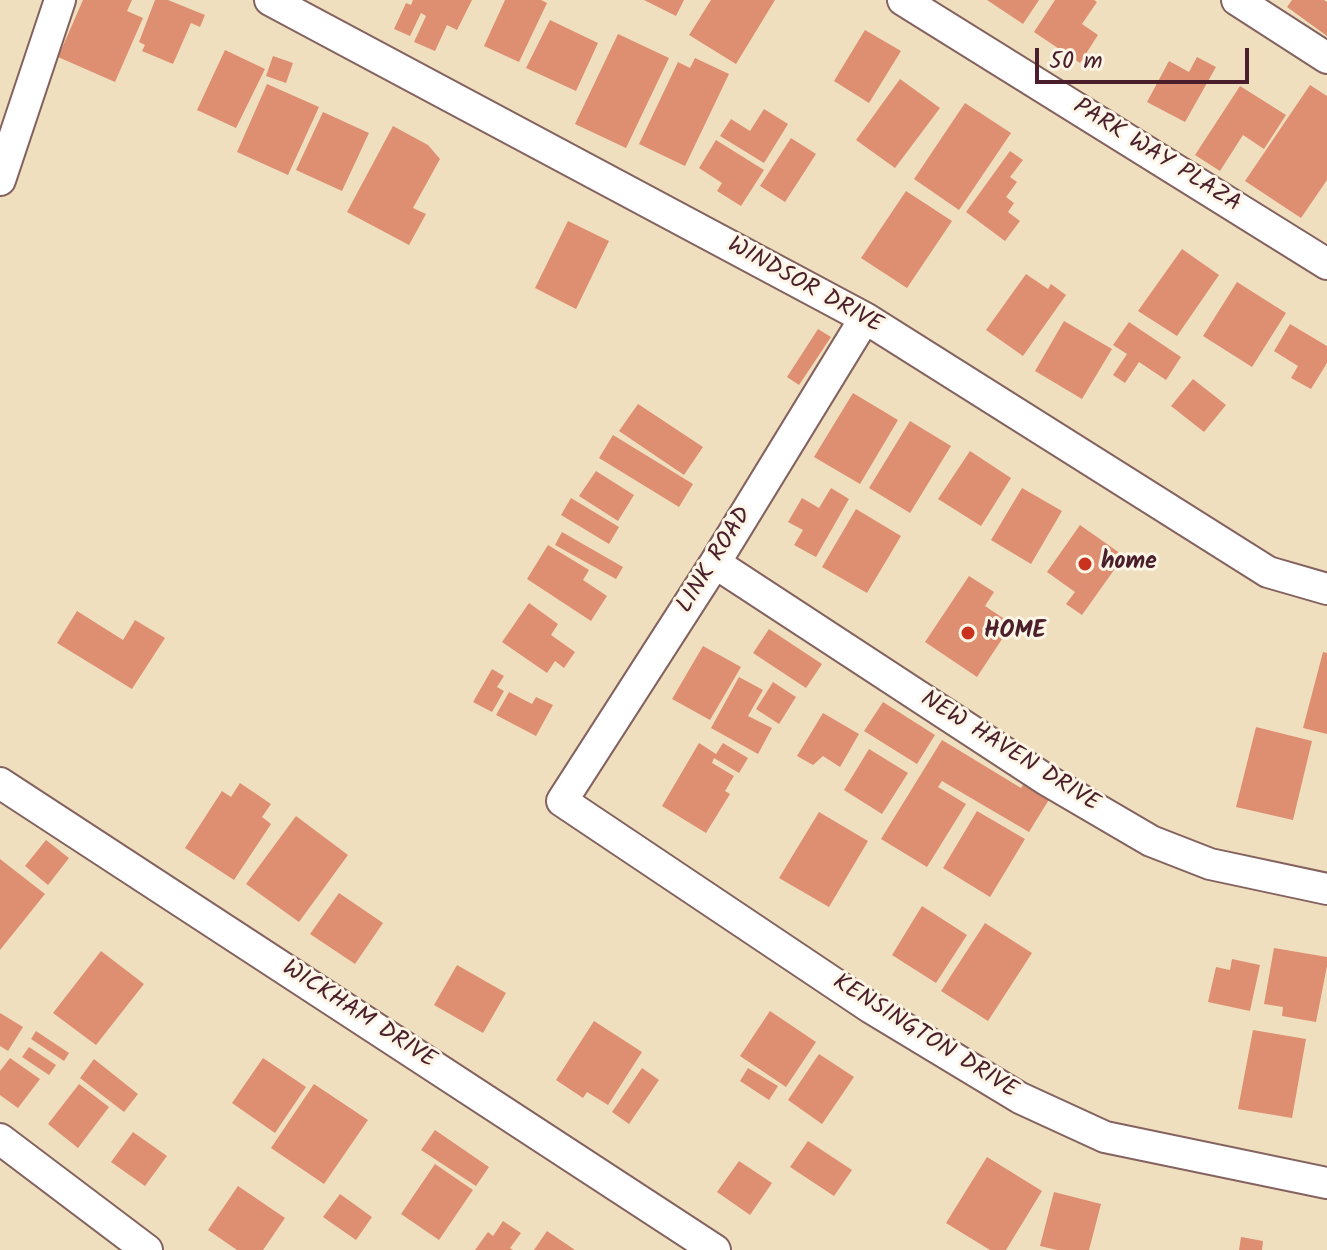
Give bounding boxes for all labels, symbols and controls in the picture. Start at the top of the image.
scale bar [1039,32,1253,82]
text: 50 m [1049,42,1103,81]
street label: PARK WAY PLAZA [1067,94,1245,220]
street label: WINDSOR DRIVE [721,233,887,341]
street label: LINK ROAD [672,503,760,619]
place label: home [1101,550,1157,578]
marker: home [1076,555,1094,573]
place label: HOME [984,619,1046,647]
marker: HOME [959,624,977,642]
street label: NEW HAVEN DRIVE [914,686,1104,820]
street label: WICKHAM DRIVE [276,956,440,1076]
street label: KENSINGTON DRIVE [826,969,1022,1107]

